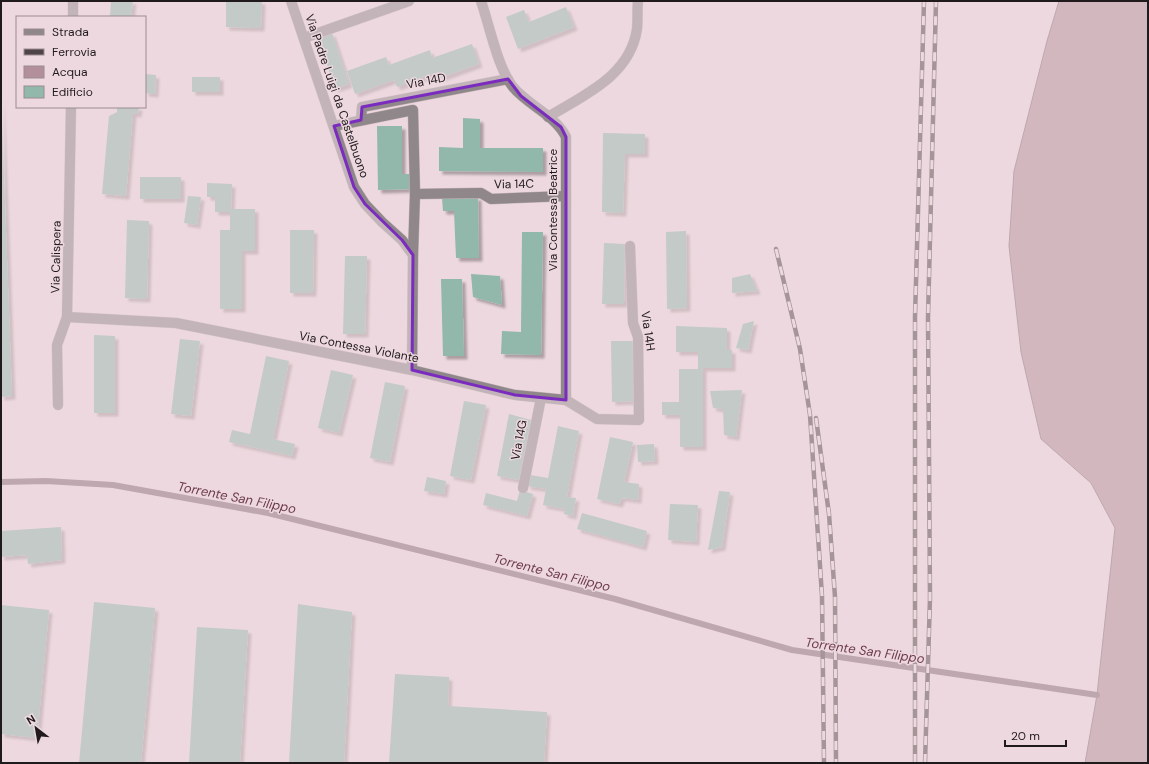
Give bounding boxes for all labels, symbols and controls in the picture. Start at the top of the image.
street label: Via Padre Luigi da Castelbuono [301,12,373,180]
legend [16,16,146,108]
text: Strada [52,24,89,40]
text: Ferrovia [52,44,96,60]
text: Acqua [52,64,87,80]
street label: Via 14D [405,69,447,93]
text: Edificio [52,84,93,100]
street label: Via Contessa Beatrice [545,149,561,271]
street label: Via 14C [494,176,535,192]
street label: Via Calispera [47,221,65,293]
street label: Via 14H [637,310,659,352]
street label: Via Contessa Violante [298,328,420,367]
street label: Via 14G [507,418,531,462]
water label: Torrente San Filippo [176,478,298,517]
water label: Torrente San Filippo [492,550,612,595]
water label: Torrente San Filippo [804,634,926,667]
north arrow [16,708,56,748]
text: N [24,711,38,727]
scale bar [1005,722,1066,748]
text: 20 m [1011,728,1040,744]

